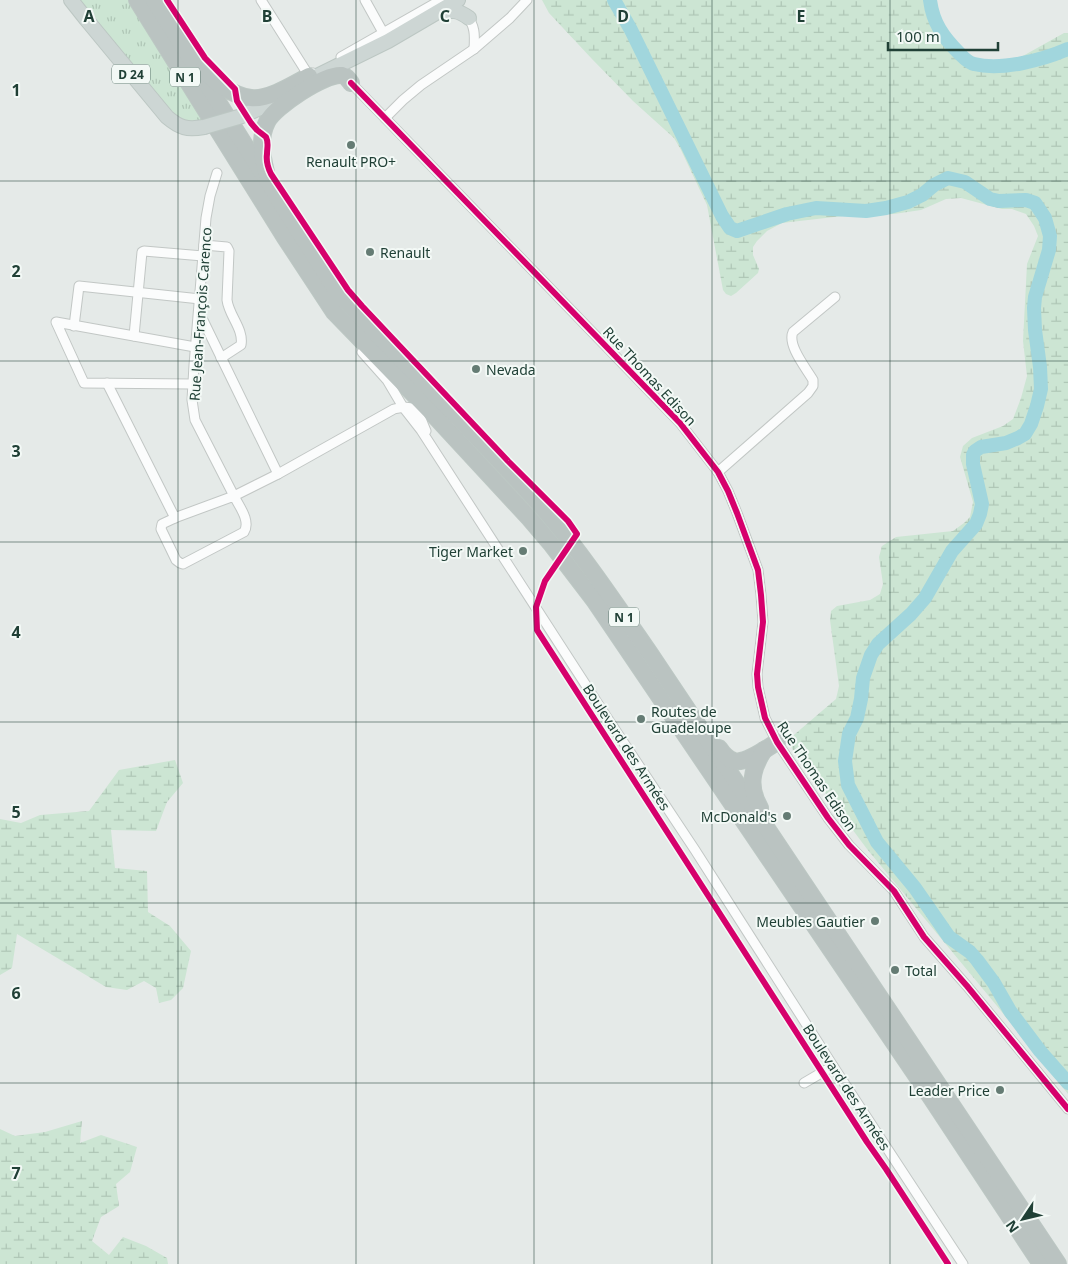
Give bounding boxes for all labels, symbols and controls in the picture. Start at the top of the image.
text: A [83,5,95,27]
text: B [262,5,272,27]
text: C [440,5,450,27]
text: D [617,5,629,27]
text: E [797,5,806,27]
scale bar [888,20,998,52]
text: 100 m [896,26,940,46]
road number: D 24 [112,64,150,84]
road number: N 1 [170,68,200,86]
text: 1 [11,79,21,101]
marker: Renault PRO+ [345,139,357,151]
place label: Renault PRO+ [306,152,396,171]
street label: Rue Jean-François Carenco [184,227,216,401]
place label: Renault [380,243,430,262]
marker: Renault [364,246,376,258]
text: 2 [11,260,21,282]
street label: Rue Thomas Edison [599,322,701,430]
place label: Nevada [486,360,536,379]
marker: Nevada [470,363,482,375]
text: 3 [11,440,21,462]
place label: Tiger Market [429,542,513,561]
marker: Tiger Market [517,545,529,557]
road number: N 1 [609,608,639,626]
text: 4 [11,621,21,643]
street label: Boulevard des Armées [579,680,675,814]
place label: Routes de Guadeloupe [651,702,732,737]
marker: Routes de Guadeloupe [635,713,647,725]
street label: Rue Thomas Edison [773,717,861,835]
text: 5 [11,801,21,823]
place label: McDonald's [701,807,777,826]
marker: McDonald's [781,810,793,822]
place label: Meubles Gautier [756,912,865,931]
marker: Meubles Gautier [869,915,881,927]
place label: Total [905,961,937,980]
marker: Total [889,964,901,976]
text: 6 [11,982,21,1004]
street label: Boulevard des Armées [799,1020,895,1154]
place label: Leader Price [909,1081,990,1100]
marker: Leader Price [994,1084,1006,1096]
text: 7 [11,1162,21,1184]
north arrow [998,1194,1048,1244]
text: N [1001,1217,1023,1237]

